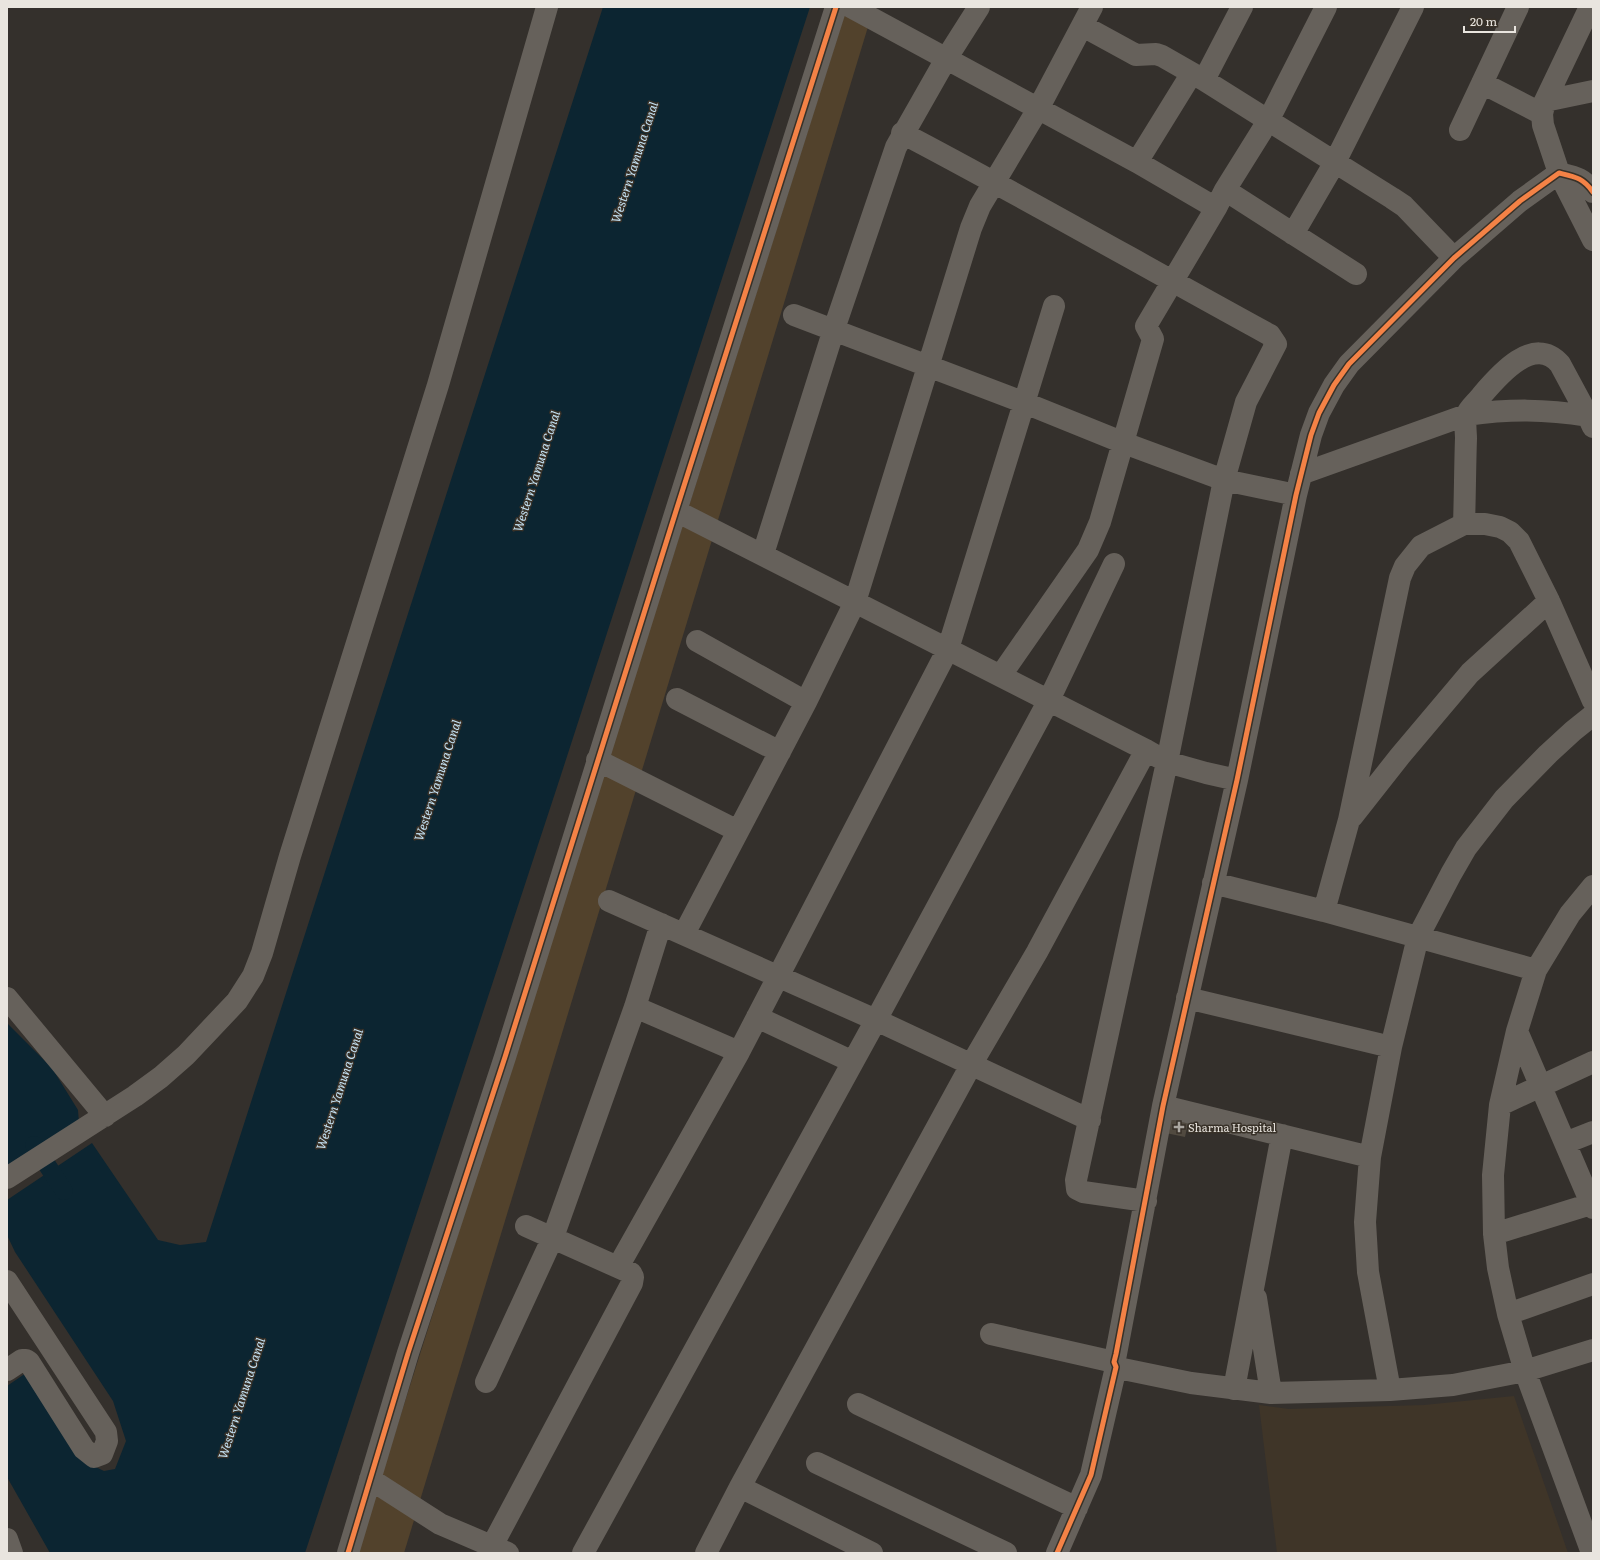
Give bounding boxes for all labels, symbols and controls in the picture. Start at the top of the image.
scale bar [1464,8,1515,34]
text: 20 m [1470,12,1497,30]
water label: Western Yamuna Canal [606,99,662,225]
water label: Western Yamuna Canal [508,408,564,534]
water label: Western Yamuna Canal [409,717,465,843]
water label: Western Yamuna Canal [311,1026,367,1152]
place label: Sharma Hospital [1188,1119,1276,1135]
marker: Sharma Hospital [1173,1121,1185,1133]
water label: Western Yamuna Canal [213,1335,269,1461]

